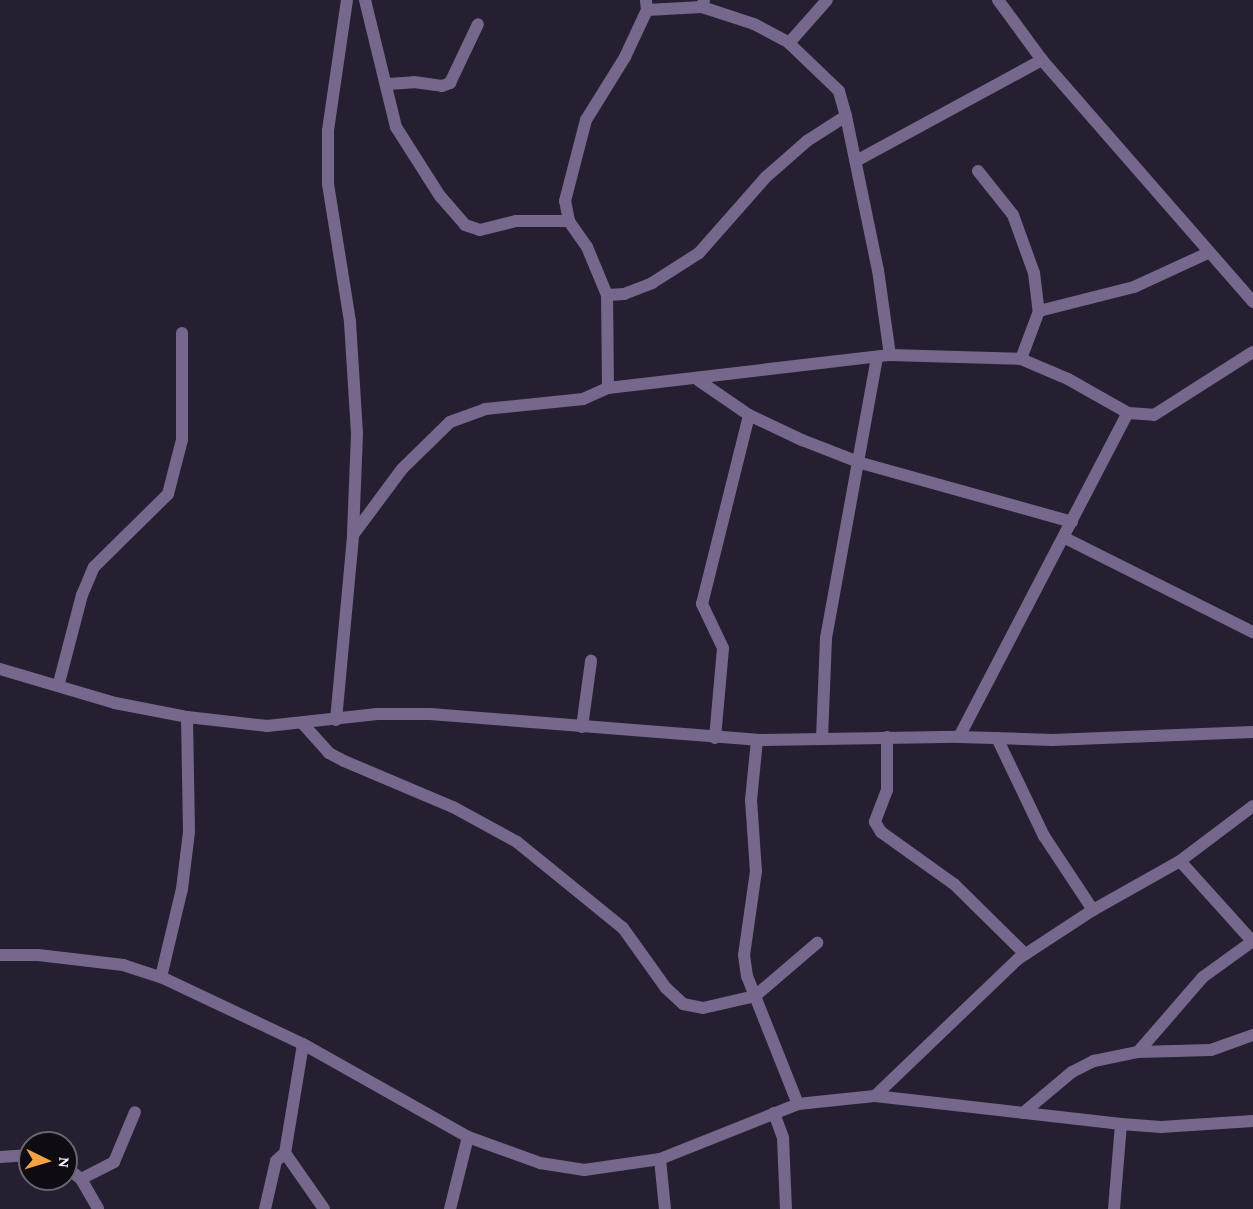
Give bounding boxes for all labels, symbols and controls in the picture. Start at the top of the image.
north arrow [18,1131,78,1191]
text: N [55,1156,73,1169]

